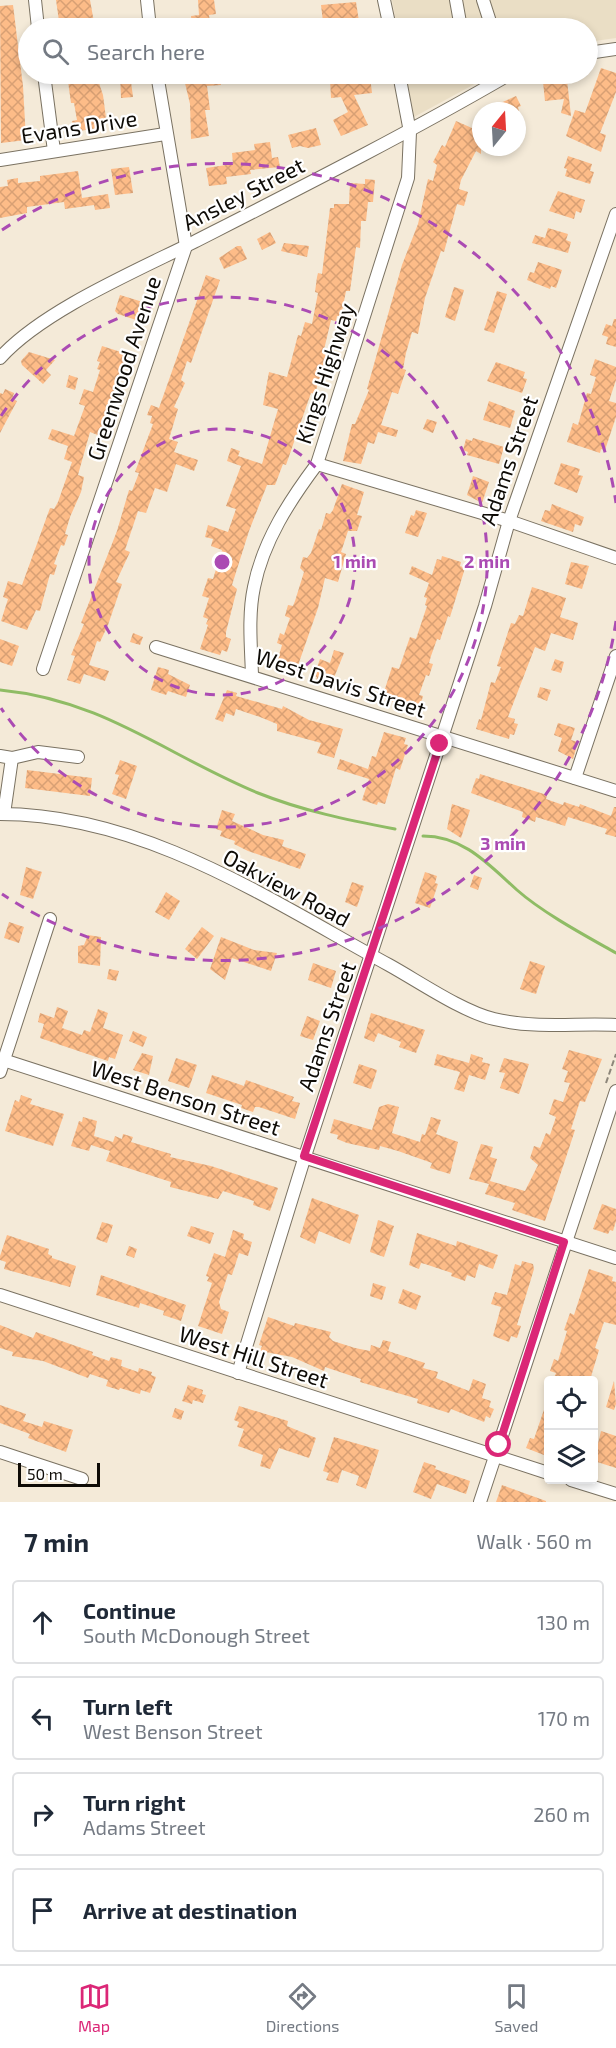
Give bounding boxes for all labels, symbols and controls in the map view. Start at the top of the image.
search box [18,18,598,84]
icon: search [39,35,72,68]
text: Search here [87,38,205,64]
north arrow [472,102,526,156]
street label: Evans Drive [19,104,139,148]
street label: Ansley Street [178,151,308,235]
street label: Greenwood Avenue [81,272,165,464]
street label: Kings Highway [289,299,359,447]
street label: Adams Street [474,392,542,528]
text: 1 min [333,550,377,572]
text: 2 min [464,550,510,572]
centre of rings [212,552,232,572]
street label: West Davis Street [252,642,430,722]
route end [426,730,452,756]
text: 3 min [480,832,526,854]
street label: Oakview Road [219,843,355,931]
street label: Adams Street [292,958,360,1094]
street label: West Benson Street [88,1054,284,1140]
street label: West Hill Street [176,1320,332,1392]
map controls [544,1376,598,1484]
button: locate [544,1376,598,1430]
button: layers [544,1430,598,1484]
route start [485,1431,511,1457]
scale bar [18,1460,100,1488]
text: 50 m [27,1464,63,1483]
text: 7 min [24,1526,89,1557]
text: Walk · 560 m [477,1529,592,1553]
text: Continue [83,1597,176,1623]
icon: ahead [26,1606,59,1639]
text: 130 m [537,1610,590,1634]
text: South McDonough Street [83,1623,310,1647]
text: Turn left [83,1693,172,1719]
icon: left [26,1702,59,1735]
text: 170 m [538,1706,590,1730]
text: West Benson Street [83,1719,263,1743]
text: Turn right [83,1789,185,1815]
icon: right [26,1798,59,1831]
text: 260 m [533,1802,590,1826]
text: Adams Street [83,1815,206,1839]
icon: arrive [26,1894,59,1927]
text: Arrive at destination [83,1897,297,1923]
tab: Map [78,1980,111,2035]
tab: Directions [266,1980,339,2035]
tab: Saved [495,1980,538,2035]

